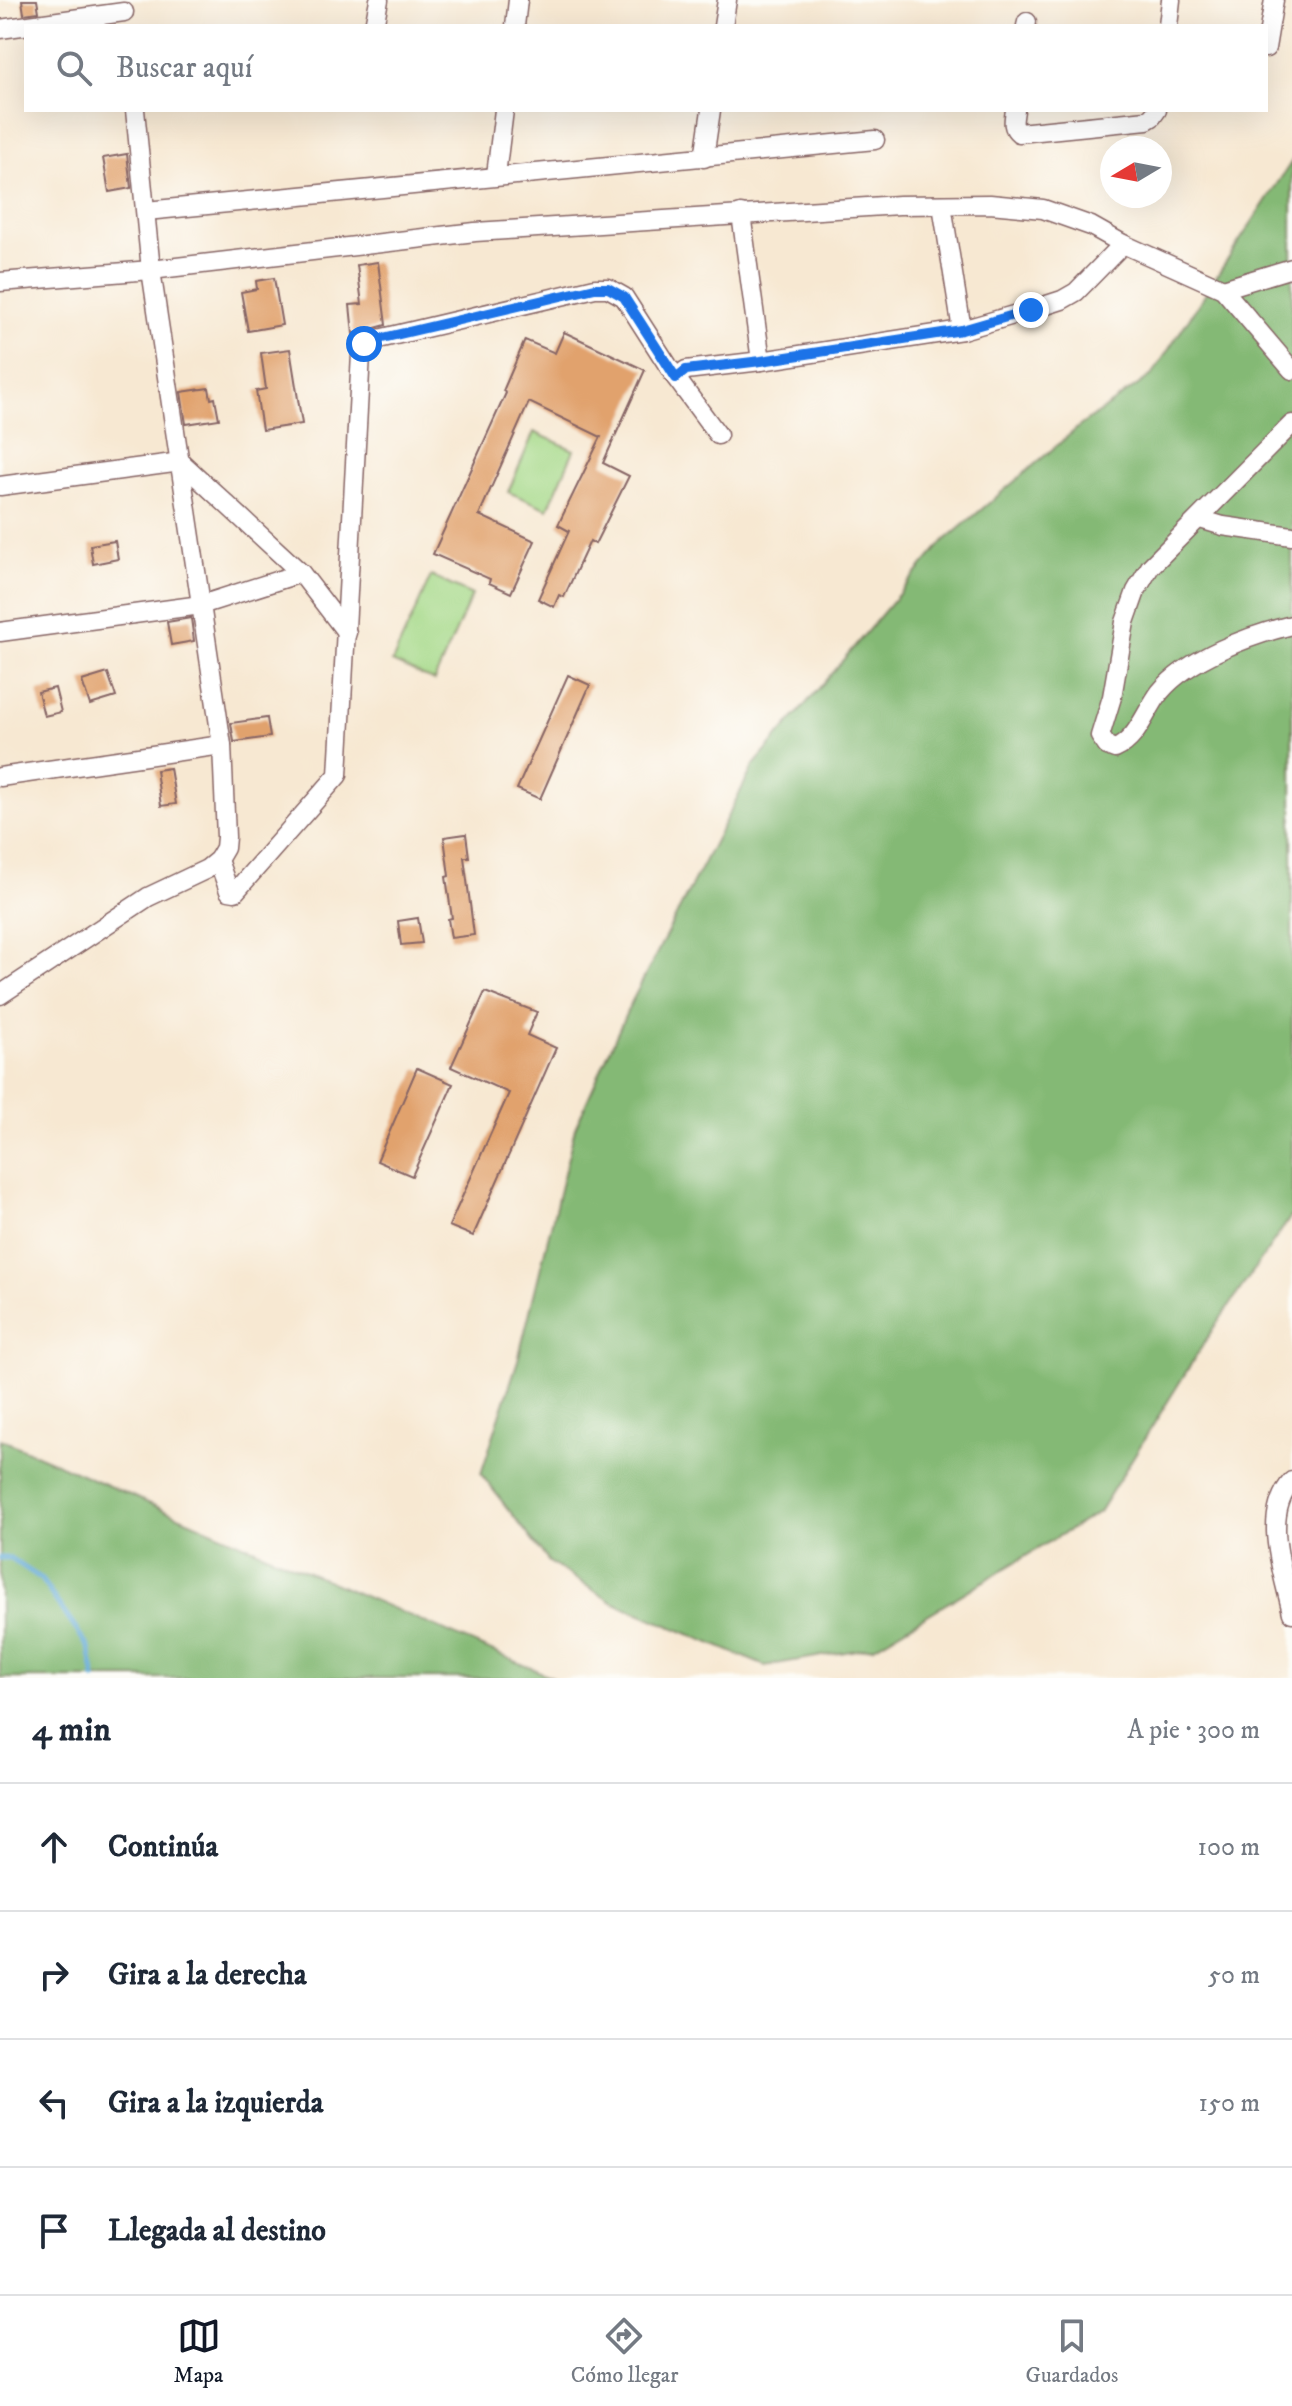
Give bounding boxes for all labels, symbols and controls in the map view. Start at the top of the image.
search box [24,24,1268,112]
icon: search [52,46,96,90]
text: Buscar aquí [116,50,253,87]
north arrow [1100,136,1172,208]
route end [1013,292,1049,328]
route start [346,326,382,362]
text: 4 min [32,1709,111,1751]
text: A pie · 300 m [1127,1714,1260,1747]
icon: ahead [32,1825,76,1869]
text: Continúa [108,1829,218,1866]
text: 100 m [1197,1831,1260,1864]
icon: right [32,1953,76,1997]
text: Gira a la derecha [108,1957,307,1994]
text: 50 m [1208,1959,1260,1992]
icon: left [32,2081,76,2125]
text: Gira a la izquierda [108,2085,323,2122]
text: 150 m [1199,2087,1260,2120]
icon: arrive [32,2209,76,2253]
text: Llegada al destino [108,2213,326,2250]
tab: Mapa [174,2314,223,2389]
tab: Cómo llegar [571,2314,678,2389]
tab: Guardados [1026,2314,1118,2389]

